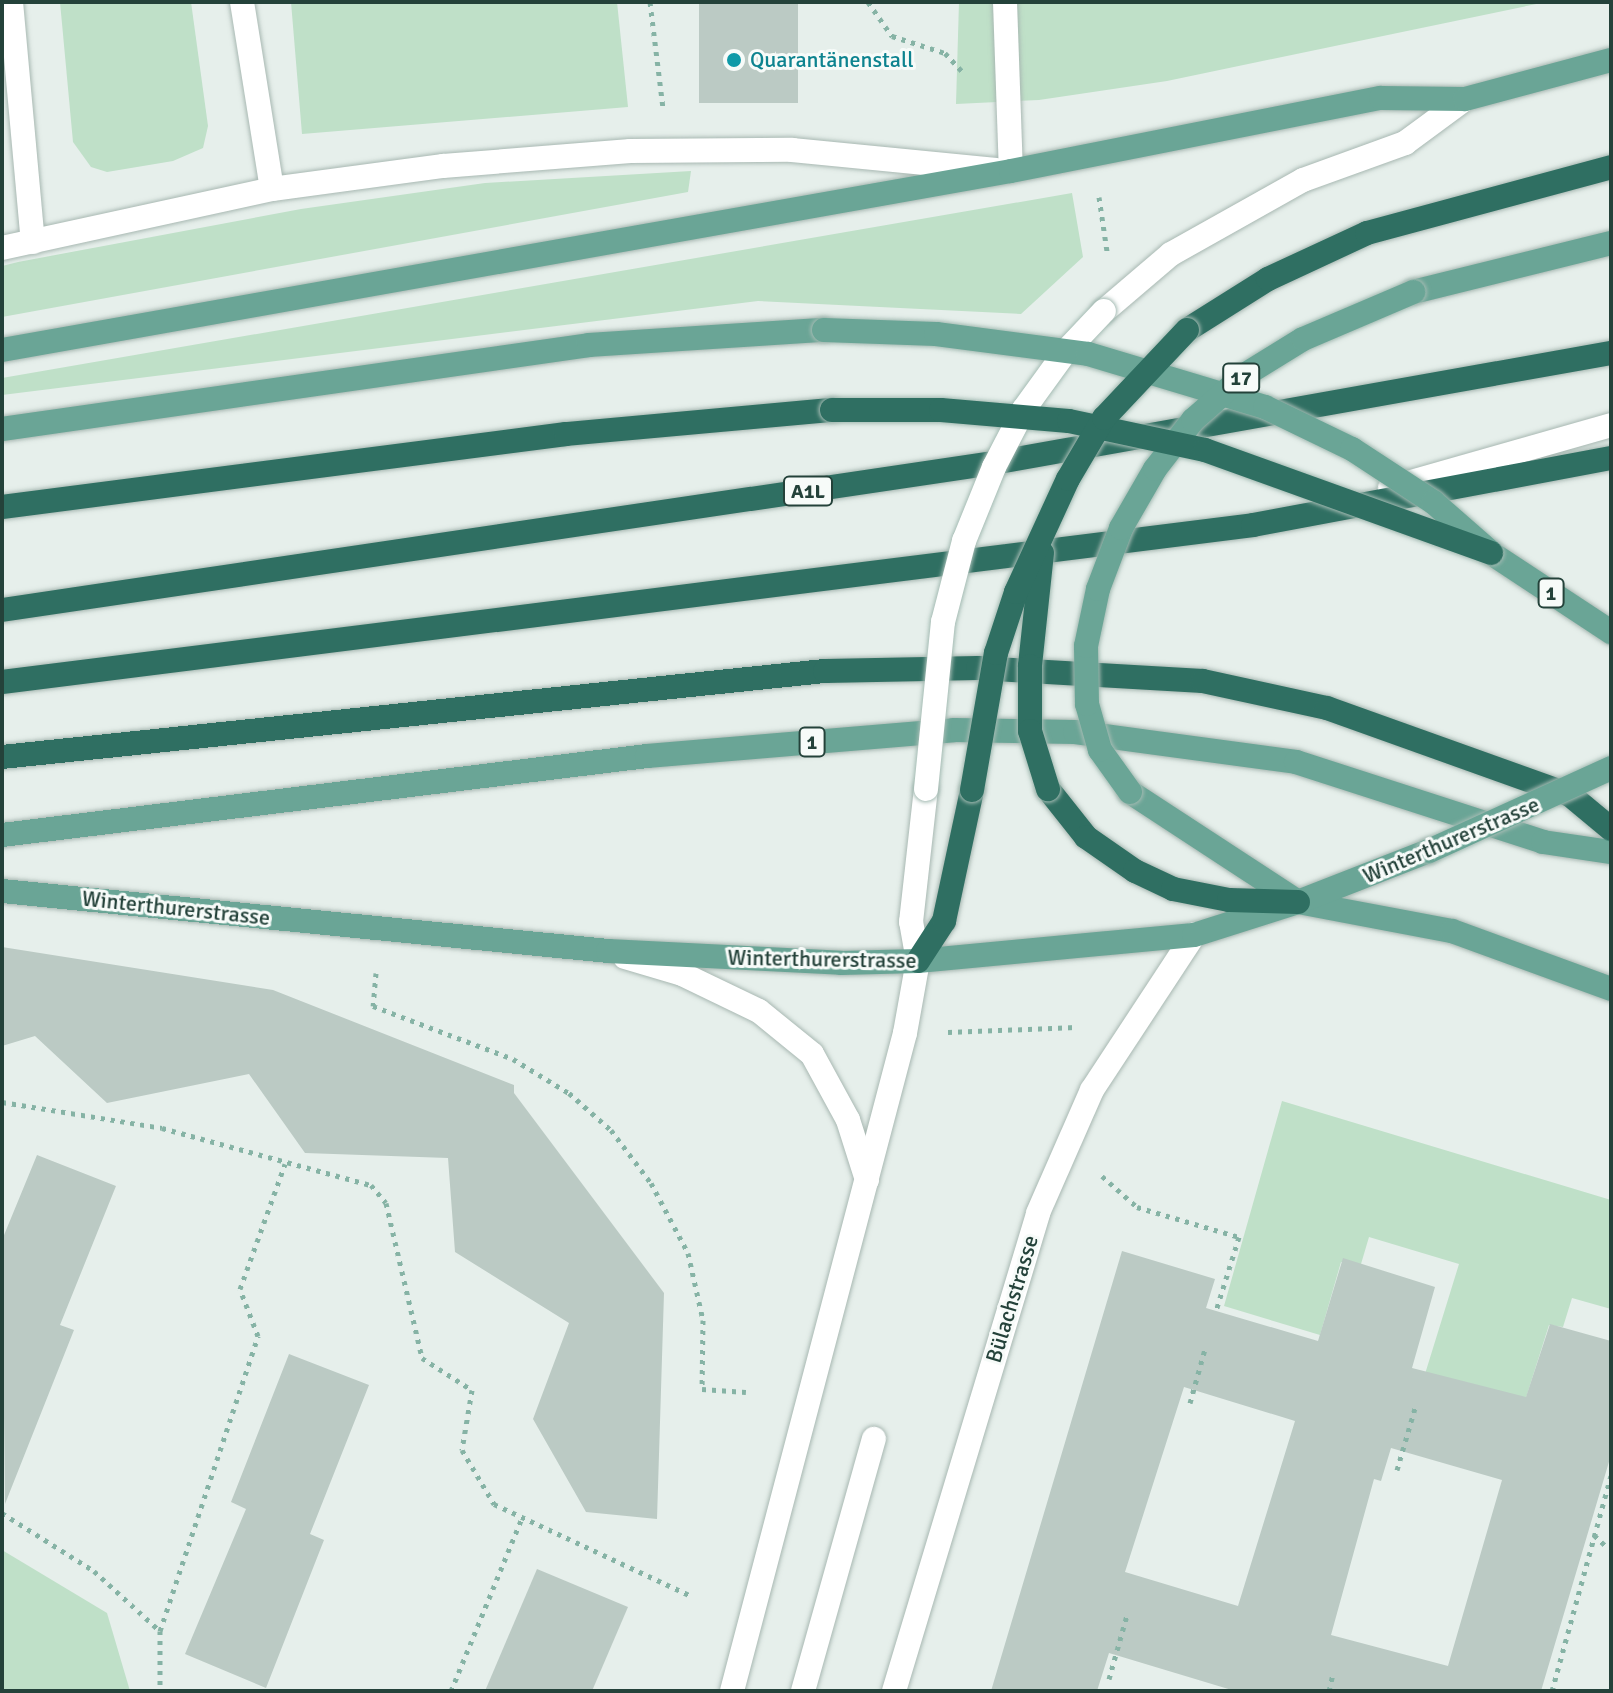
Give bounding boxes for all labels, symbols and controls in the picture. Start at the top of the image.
place label: Quarantänenstall [750,47,914,73]
marker: Quarantänenstall [725,51,743,69]
road number: 17 [1221,362,1261,394]
road number: A1L [782,475,834,507]
road number: 1 [1537,577,1565,609]
road number: 1 [798,726,826,758]
street label: Winterthurerstrasse [1359,791,1543,889]
street label: Winterthurerstrasse [81,885,271,931]
street label: Winterthurerstrasse [727,944,917,974]
street label: Bülachstrasse [980,1232,1044,1366]

